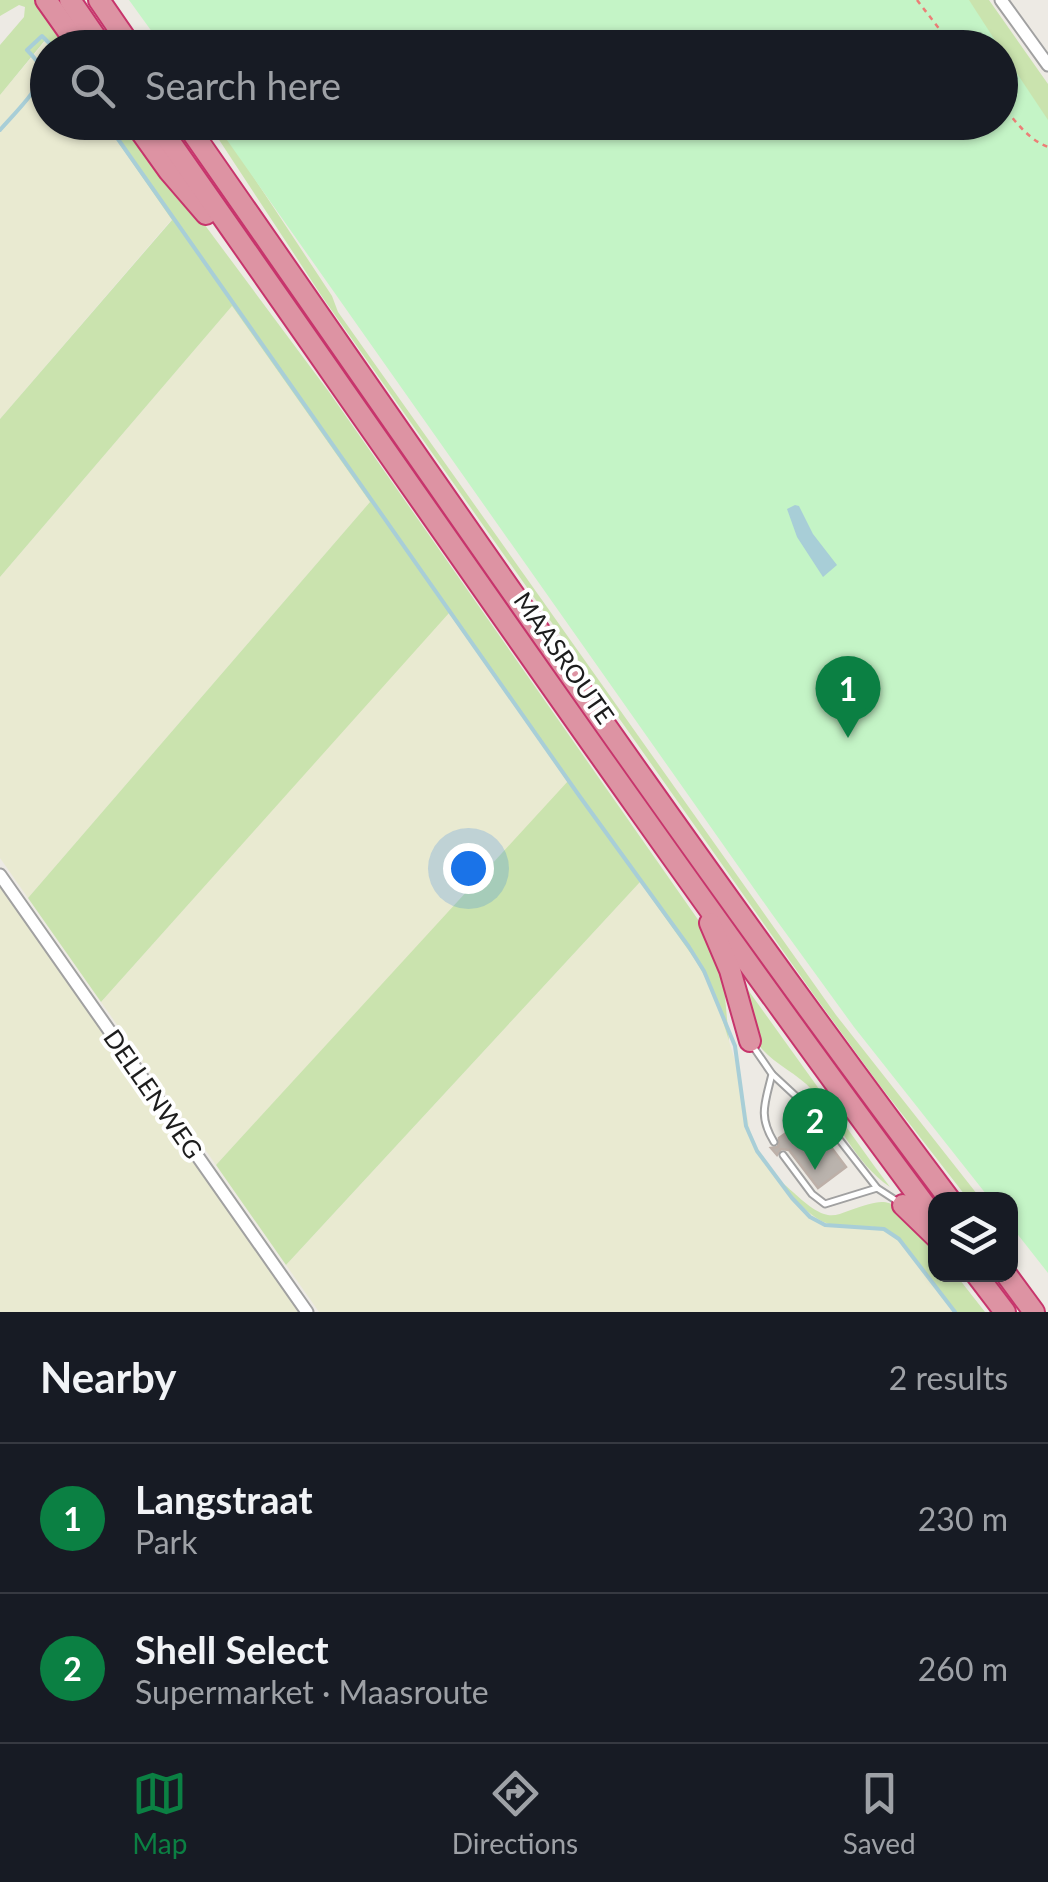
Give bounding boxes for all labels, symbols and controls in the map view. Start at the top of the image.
search box [30,30,1018,140]
icon: search [65,58,120,113]
text: Search here [145,62,341,108]
street label: MAASROUTE [508,586,621,729]
pin: 1 [816,656,880,738]
your location [443,843,494,894]
street label: DELLENWEG [98,1023,209,1164]
pin: 2 [782,1088,848,1170]
map controls [928,1192,1018,1282]
button: layers [928,1192,1018,1282]
text: Nearby [40,1352,177,1402]
text: 2 results [889,1358,1008,1397]
text: Langstraat [135,1476,313,1522]
text: 1 [63,1499,82,1538]
text: 230 m [918,1499,1008,1538]
text: Park [135,1522,198,1561]
text: Shell Select [135,1626,329,1672]
text: 2 [63,1649,82,1688]
text: 260 m [918,1649,1008,1688]
text: Supermarket · Maasroute [135,1672,489,1711]
tab: Map [132,1766,187,1860]
tab: Directions [452,1766,578,1860]
tab: Saved [843,1766,916,1860]

